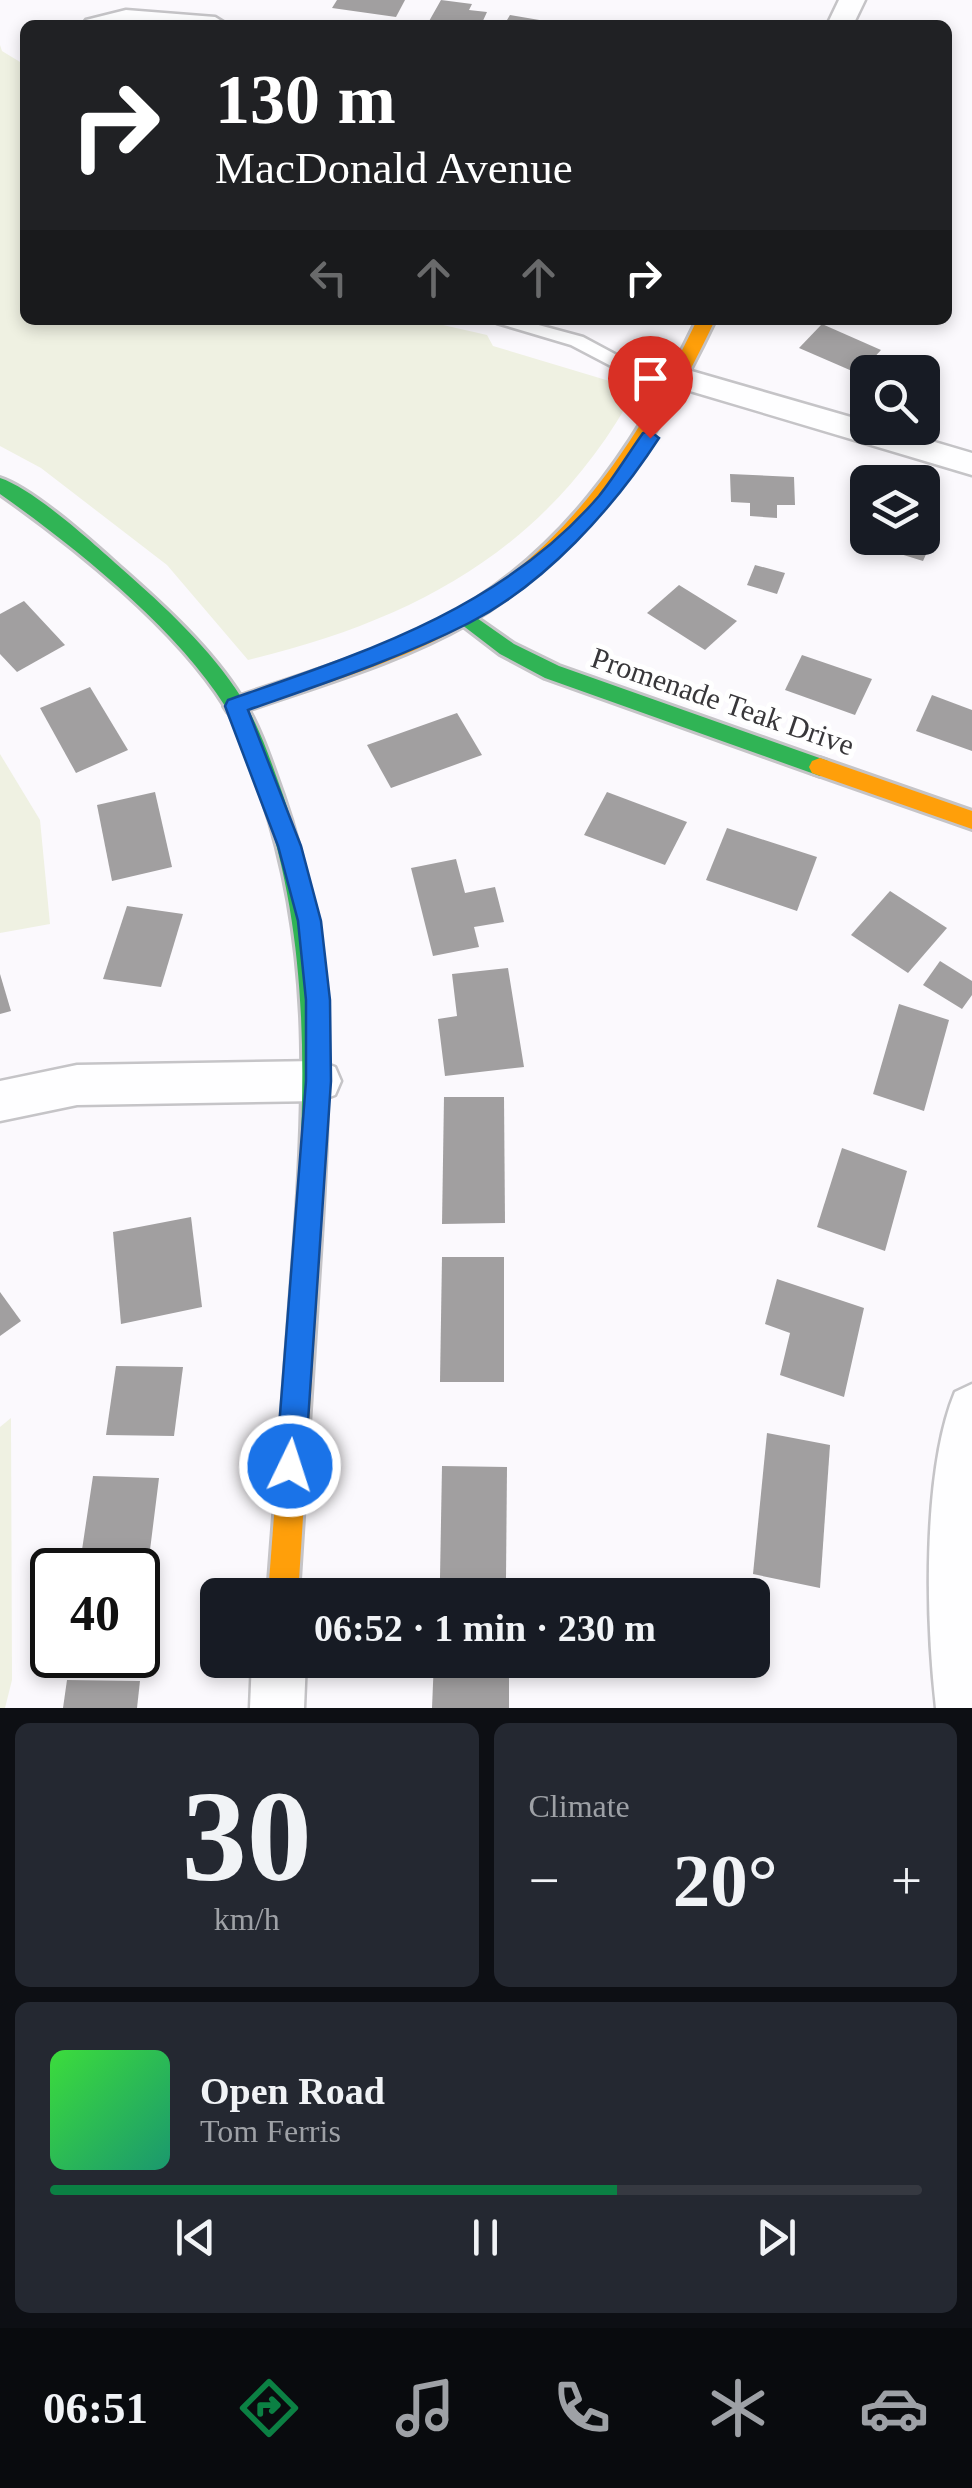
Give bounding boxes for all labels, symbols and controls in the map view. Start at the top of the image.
icon: right [50,60,180,190]
text: 130 m [215,61,396,138]
text: MacDonald Avenue [215,143,573,193]
icon: left [301,250,356,305]
icon: ahead [406,250,461,305]
icon: ahead [511,250,566,305]
icon: right [616,250,671,305]
pin [608,336,693,439]
icon: arrive [623,351,678,406]
map controls [850,355,940,555]
button: search [850,355,940,445]
button: layers [850,465,940,555]
street label: Promenade Teak Drive [587,641,859,761]
position arrow [238,1414,342,1518]
speed limit sign: 40 [30,1548,160,1678]
text: 06:52 · 1 min · 230 m [314,1607,656,1649]
text: 30 [182,1764,312,1908]
text: Climate [529,1788,630,1824]
text: 20° [673,1839,778,1922]
text: − [529,1850,560,1911]
text: + [891,1850,922,1911]
text: km/h [214,1901,280,1937]
text: Open Road [200,2070,385,2112]
text: Tom Ferris [200,2113,341,2149]
icon: previous [168,2210,223,2265]
icon: pause [458,2210,513,2265]
icon: next [749,2210,804,2265]
icon: directions [234,2373,304,2443]
icon: music [390,2373,460,2443]
icon: phone [547,2373,617,2443]
icon: climate [703,2373,773,2443]
icon: car [859,2373,929,2443]
text: 06:51 [43,2383,148,2433]

